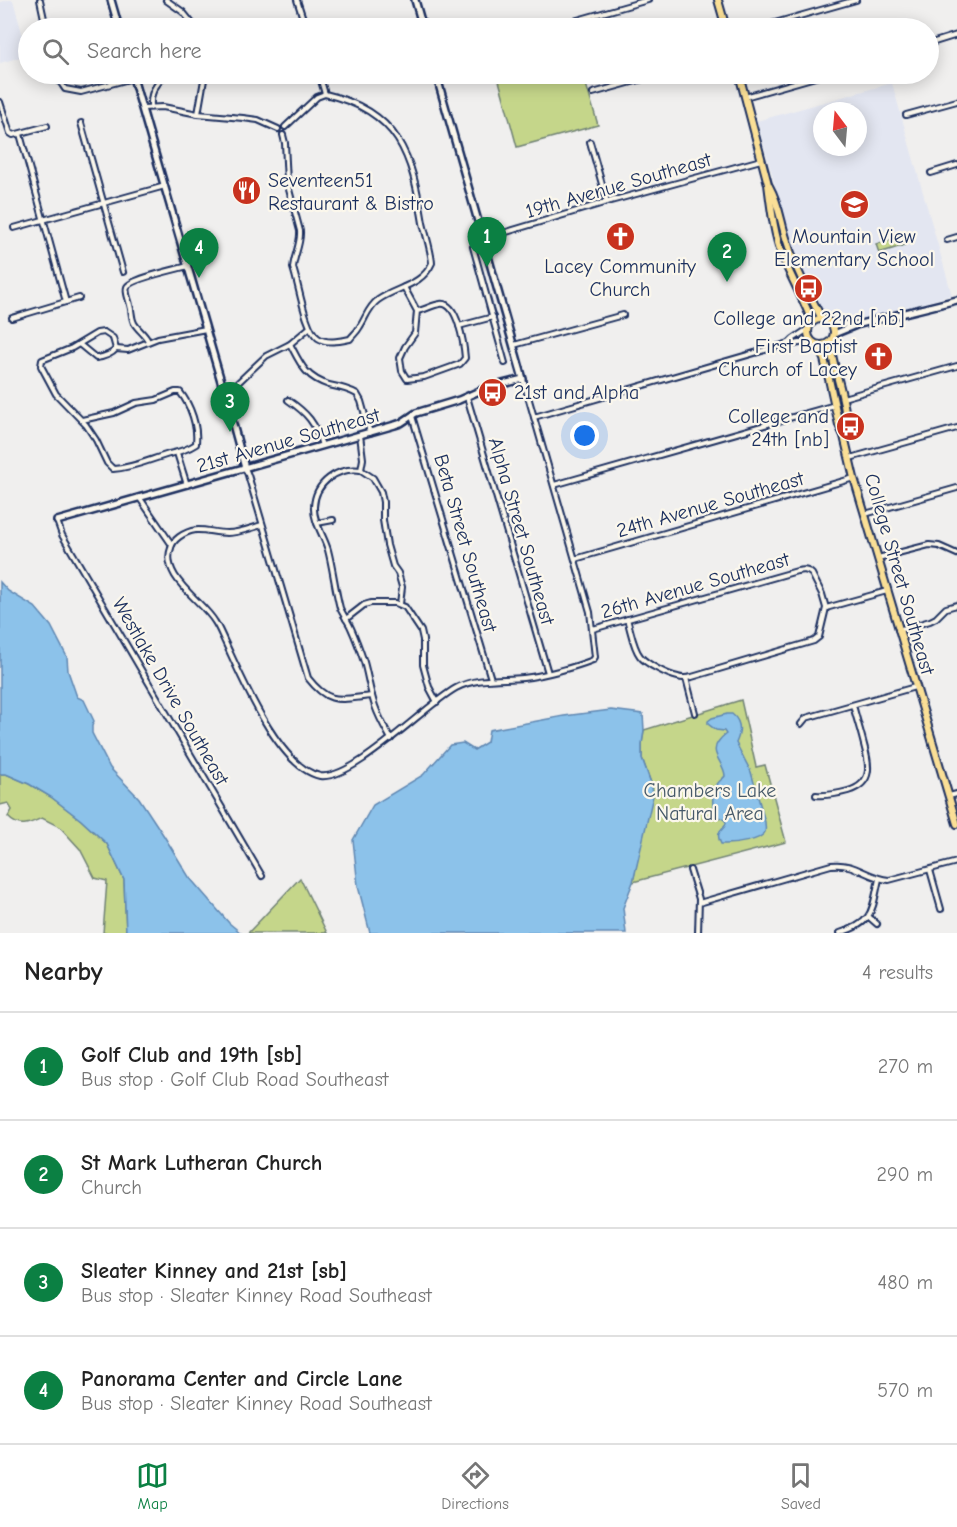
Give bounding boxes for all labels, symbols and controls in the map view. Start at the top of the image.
search box [18,18,939,84]
icon: search [39,35,72,68]
text: Search here [87,38,202,64]
north arrow [813,102,867,156]
street label: 19th Avenue Southeast [523,148,715,223]
place label: Seventeen51 Restaurant & Bistro [268,169,434,215]
restaurant icon: Seventeen51 Restaurant & Bistro [231,175,263,207]
school or university icon: Mountain View Elementary School [838,189,870,221]
pin: 1 [468,218,506,267]
church icon: Lacey Community Church [604,220,636,252]
place label: Mountain View Elementary School [774,225,934,271]
pin: 4 [180,228,218,278]
pin: 2 [708,232,746,282]
place label: Lacey Community Church [544,255,696,301]
bus stop icon: College and 22nd [nb] [793,272,825,304]
place label: College and 22nd [nb] [713,307,905,330]
place label: First Baptist Church of Lacey [718,335,858,381]
church icon: First Baptist Church of Lacey [862,341,894,373]
bus stop icon: 21st and Alpha [477,376,509,408]
place label: 21st and Alpha [514,381,639,404]
pin: 3 [210,382,250,432]
street label: 21st Avenue Southeast [194,403,384,478]
place label: College and 24th [nb] [728,405,829,451]
bus stop icon: College and 24th [nb] [834,411,866,443]
your location [570,421,599,450]
street label: Alpha Street Southeast [484,435,560,629]
street label: Beta Street Southeast [429,452,502,636]
street label: 24th Avenue Southeast [614,466,807,542]
street label: College Street Southeast [860,471,940,679]
street label: 26th Avenue Southeast [598,547,793,623]
street label: Westlake Drive Southeast [107,593,234,790]
park label: Chambers Lake Natural Area [644,779,776,825]
text: Nearby [24,957,103,987]
text: 4 results [862,961,933,984]
text: Golf Club and 19th [sb] [81,1042,302,1068]
text: 1 [40,1055,47,1078]
text: 270 m [878,1055,933,1078]
text: Bus stop · Golf Club Road Southeast [81,1068,388,1091]
text: St Mark Lutheran Church [81,1150,322,1176]
text: 2 [39,1163,48,1186]
text: 290 m [877,1163,933,1186]
text: Church [81,1176,142,1199]
text: Sleater Kinney and 21st [sb] [81,1258,347,1284]
text: 3 [39,1271,48,1294]
text: 480 m [878,1271,933,1294]
text: Bus stop · Sleater Kinney Road Southeast [81,1284,432,1307]
text: Panorama Center and Circle Lane [81,1366,402,1392]
text: 4 [39,1379,48,1402]
text: 570 m [877,1379,933,1402]
text: Bus stop · Sleater Kinney Road Southeast [81,1392,432,1415]
tab: Map [136,1459,169,1513]
tab: Directions [441,1459,509,1513]
tab: Saved [781,1459,821,1513]

